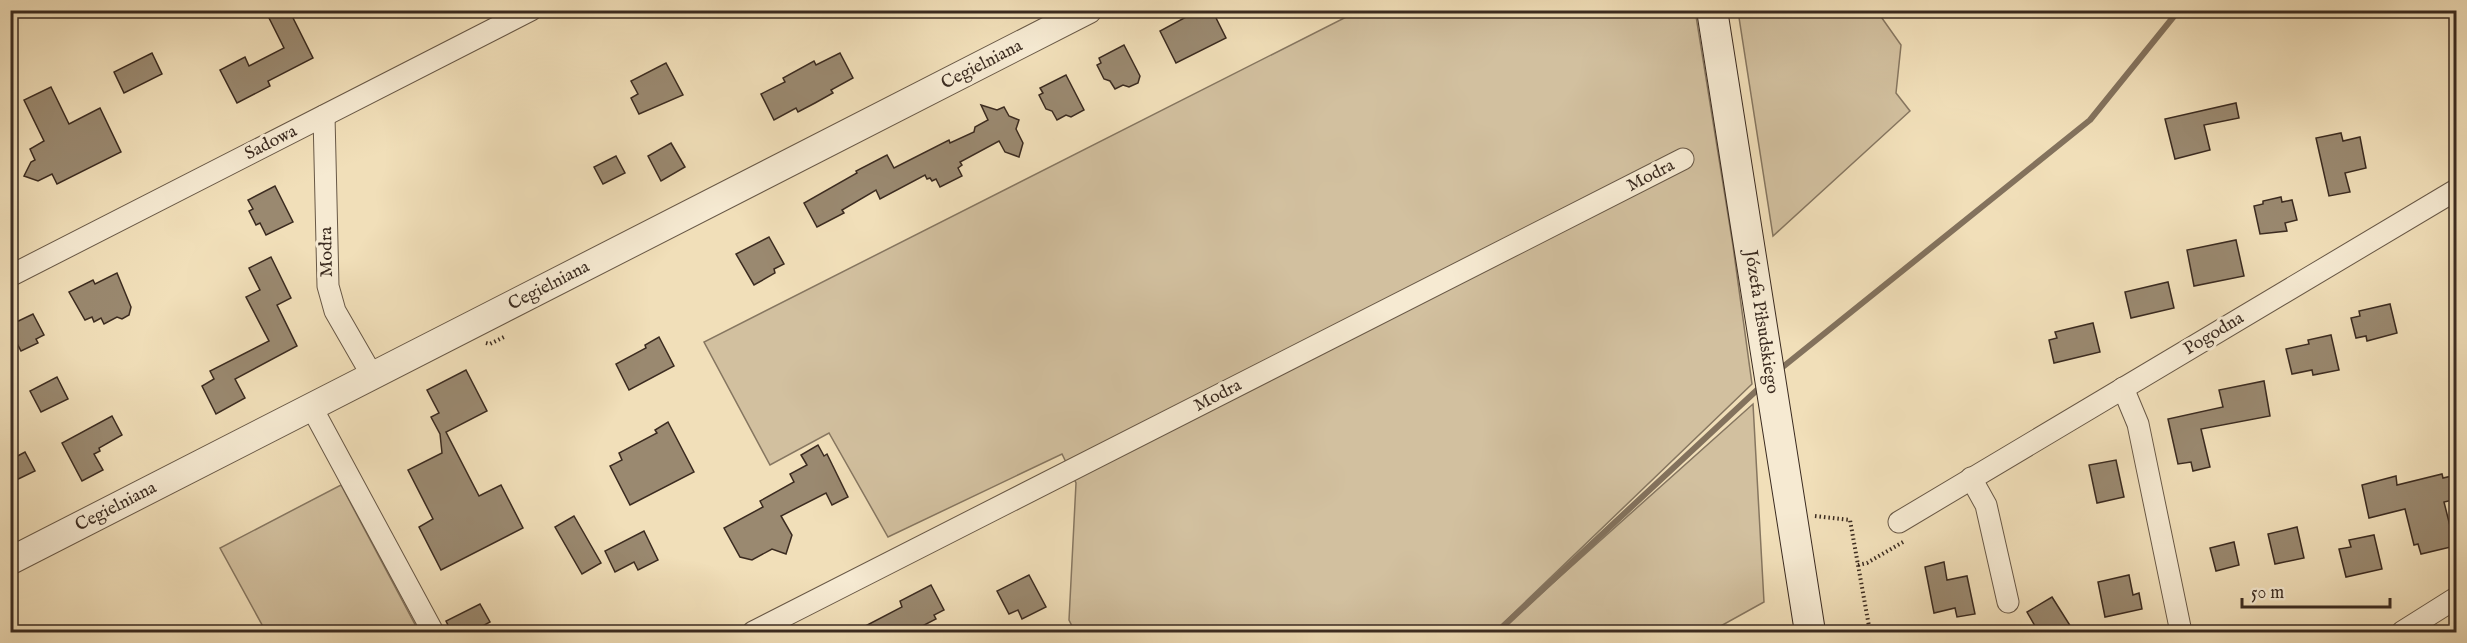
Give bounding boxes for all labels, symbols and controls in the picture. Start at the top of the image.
street label: Cegielniana [937,35,1027,95]
street label: Sadowa [241,120,301,166]
street label: Modra [1623,154,1679,198]
street label: Modra [315,226,339,277]
street label: Józefa Piłsudskiego [1738,247,1784,396]
street label: Cegielniana [504,256,594,316]
street label: Pogodna [2180,307,2248,361]
street label: Modra [1190,374,1246,418]
street label: Cegielniana [71,477,161,537]
scale bar [2242,571,2390,609]
text: 50 m [2251,582,2284,605]

